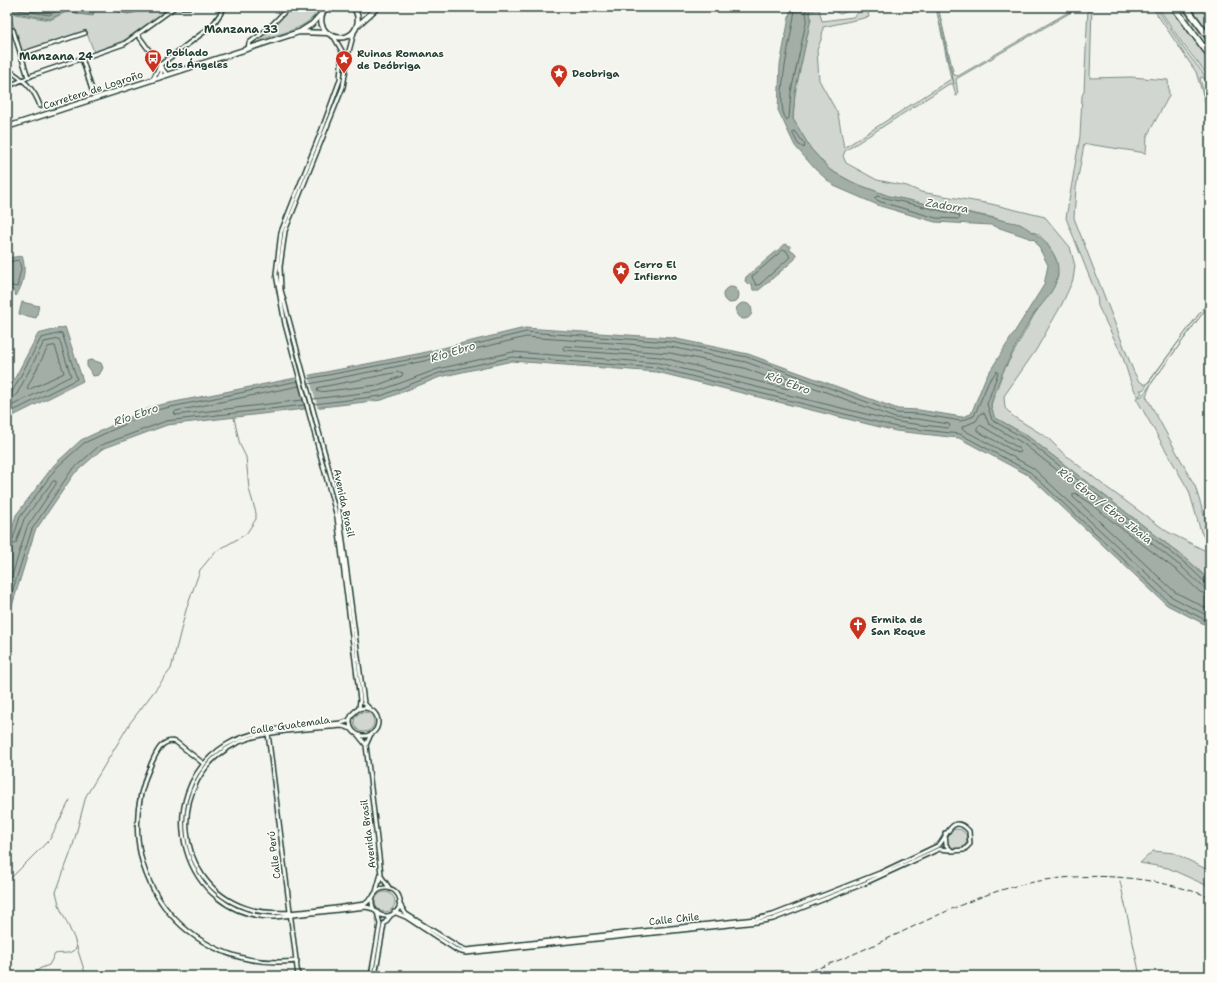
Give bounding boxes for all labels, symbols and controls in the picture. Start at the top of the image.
district label: Manzana 33 [204,22,278,37]
place label: Poblado Los Ángeles [166,46,228,71]
place label: Ruinas Romanas de Deóbriga [357,47,444,72]
bus stop icon: Poblado Los Ángeles [143,48,163,73]
district label: Manzana 24 [19,49,93,64]
place icon: Ruinas Romanas de Deóbriga [334,49,354,74]
place icon: Deobriga [549,63,569,88]
place label: Deobriga [572,67,620,80]
street label: Carretera de Logroño [41,68,145,112]
water label: Zadorra [924,195,970,217]
place label: Cerro El Infierno [634,258,678,283]
place icon: Cerro El Infierno [611,260,631,285]
water label: Río Ebro [429,338,478,366]
water label: Río Ebro [764,368,813,398]
water label: Río Ebro [112,400,161,430]
water label: Río Ebro / Ebro Ibaia [1055,464,1155,548]
street label: Avenida Brasil [330,468,358,538]
place label: Ermita de San Roque [871,613,926,638]
church icon: Ermita de San Roque [848,615,868,640]
street label: Calle Guatemala [249,713,331,737]
street label: Avenida Brasil [357,799,379,869]
street label: Calle Perú [265,830,283,880]
street label: Calle Chile [648,910,700,928]

